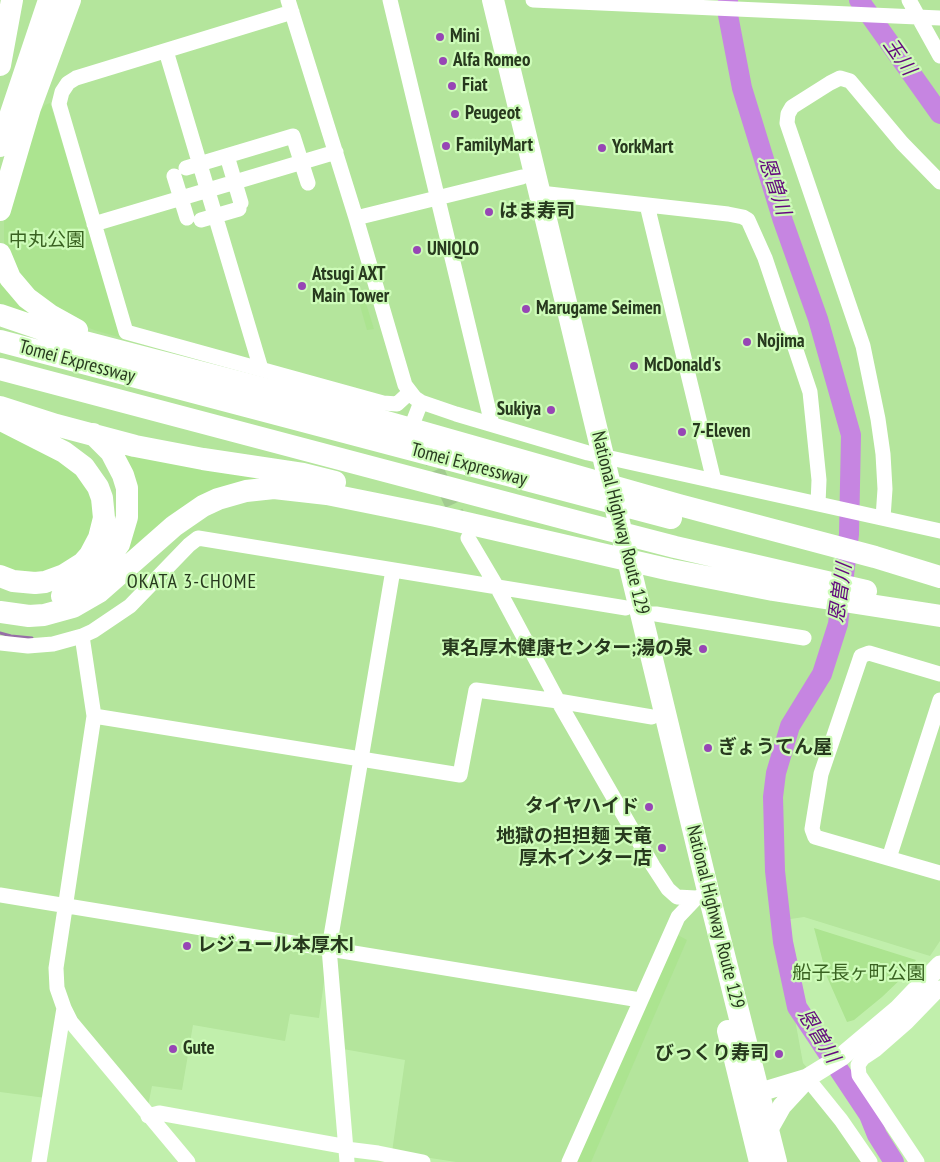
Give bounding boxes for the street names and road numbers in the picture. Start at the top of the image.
street label: Tomei Expressway [16,336,138,388]
street label: National Highway Route 129 [586,429,654,617]
street label: Tomei Expressway [408,439,530,491]
street label: National Highway Route 129 [681,823,749,1011]

